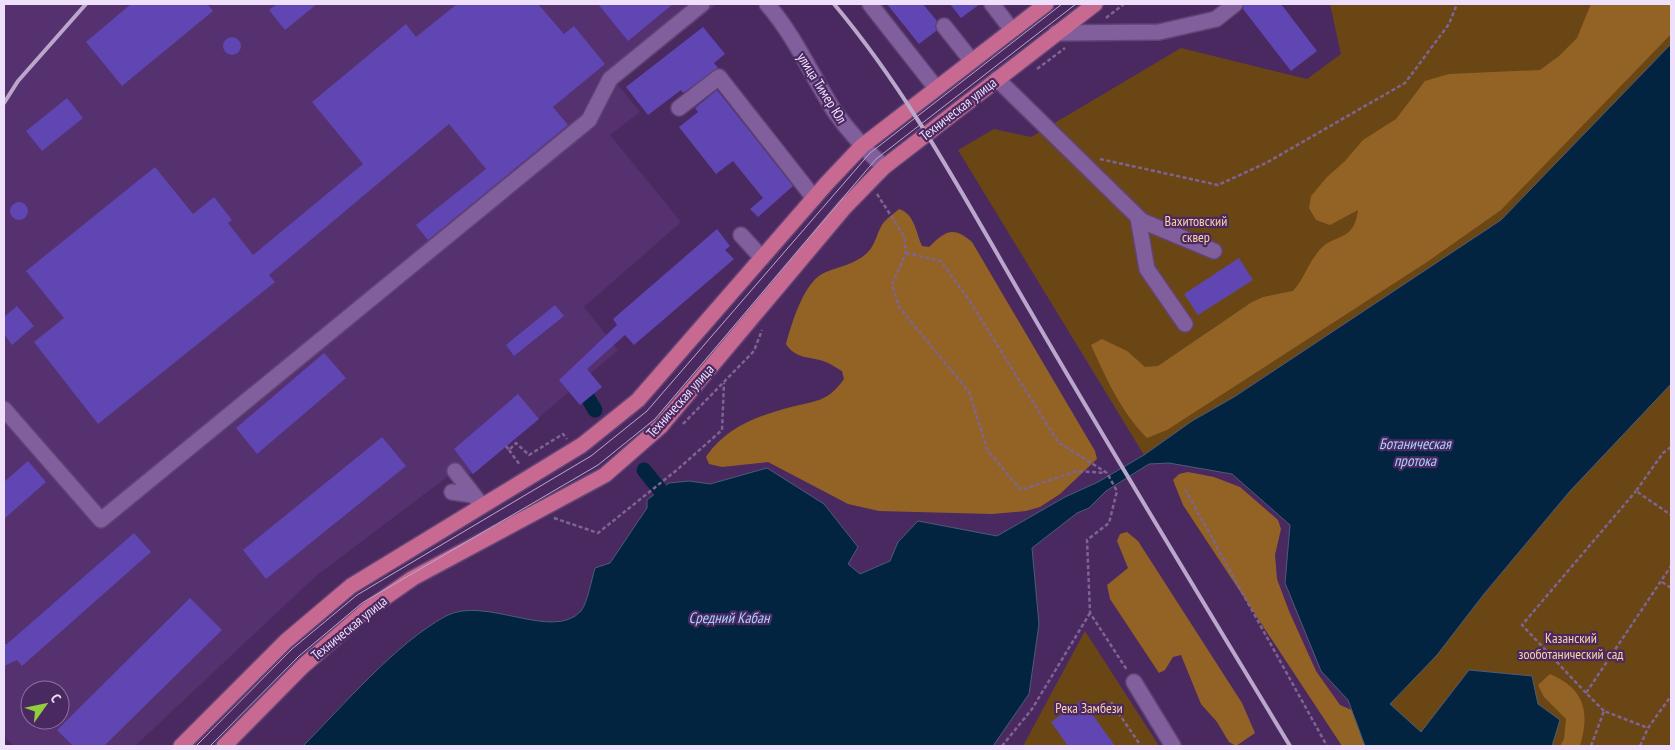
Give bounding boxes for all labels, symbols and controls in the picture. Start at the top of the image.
street label: улица Тимер Юл [793,49,851,127]
street label: Техническая улица [916,73,1000,145]
park label: Вахитовский сквер [1165,212,1227,246]
street label: Техническая улица [642,361,718,441]
water label: Ботаническая протока [1379,434,1452,470]
street label: Техническая улица [307,592,391,664]
water label: Средний Кабан [688,608,771,627]
park label: Казанский зооботанический сад [1519,629,1623,663]
north arrow [20,680,70,730]
text: С [47,690,66,706]
park label: Река Замбези [1055,699,1123,717]

